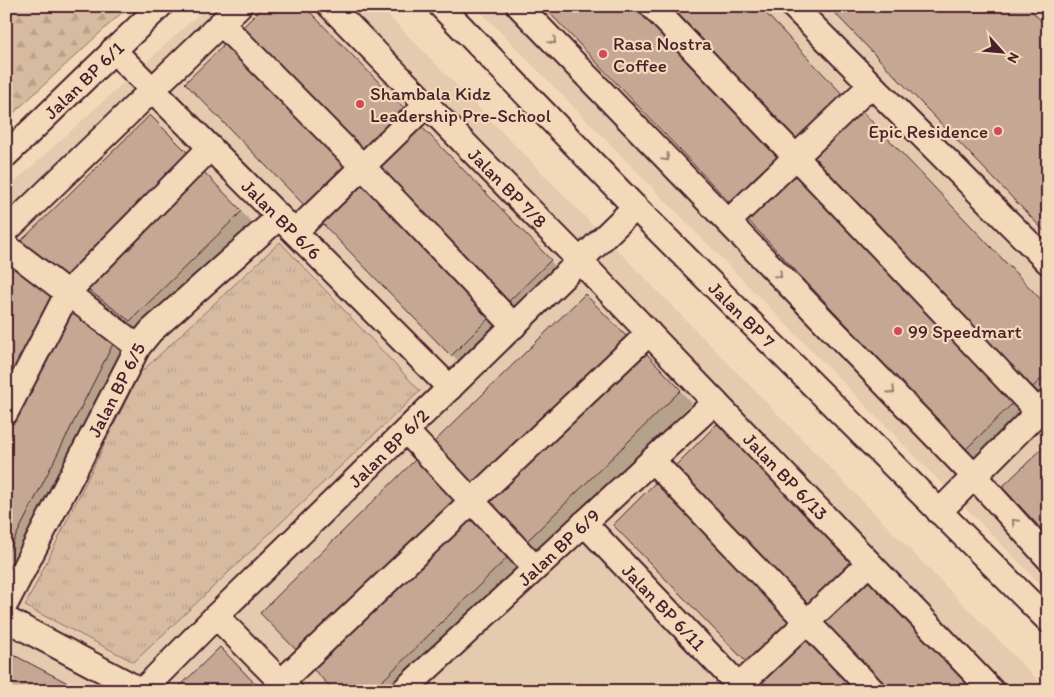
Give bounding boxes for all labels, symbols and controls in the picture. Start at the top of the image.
north arrow [976,28,1026,78]
place label: Rasa Nostra Coffee [613,32,712,77]
street label: Jalan BP 6/1 [39,36,129,124]
one-way arrow [547,36,556,45]
marker: Rasa Nostra Coffee [597,48,609,60]
text: N [1003,50,1023,66]
place label: Shambala Kidz Leadership Pre-School [370,82,552,127]
marker: Shambala Kidz Leadership Pre-School [354,98,366,110]
place label: Epic Residence [868,120,988,143]
marker: Epic Residence [992,125,1004,137]
street label: Jalan BP 7/8 [463,143,552,233]
one-way arrow [660,152,669,161]
street label: Jalan BP 6/6 [237,175,326,264]
one-way arrow [773,269,782,278]
street label: Jalan BP 7 [704,276,780,353]
place label: 99 Speedmart [908,320,1022,343]
marker: 99 Speedmart [892,325,904,337]
street label: Jalan BP 6/5 [83,339,150,441]
one-way arrow [886,386,895,395]
street label: Jalan BP 6/2 [344,404,434,493]
street label: Jalan BP 6/13 [738,428,833,525]
street label: Jalan BP 6/9 [513,504,605,591]
one-way arrow [1012,518,1021,527]
street label: Jalan BP 6/11 [617,559,710,656]

